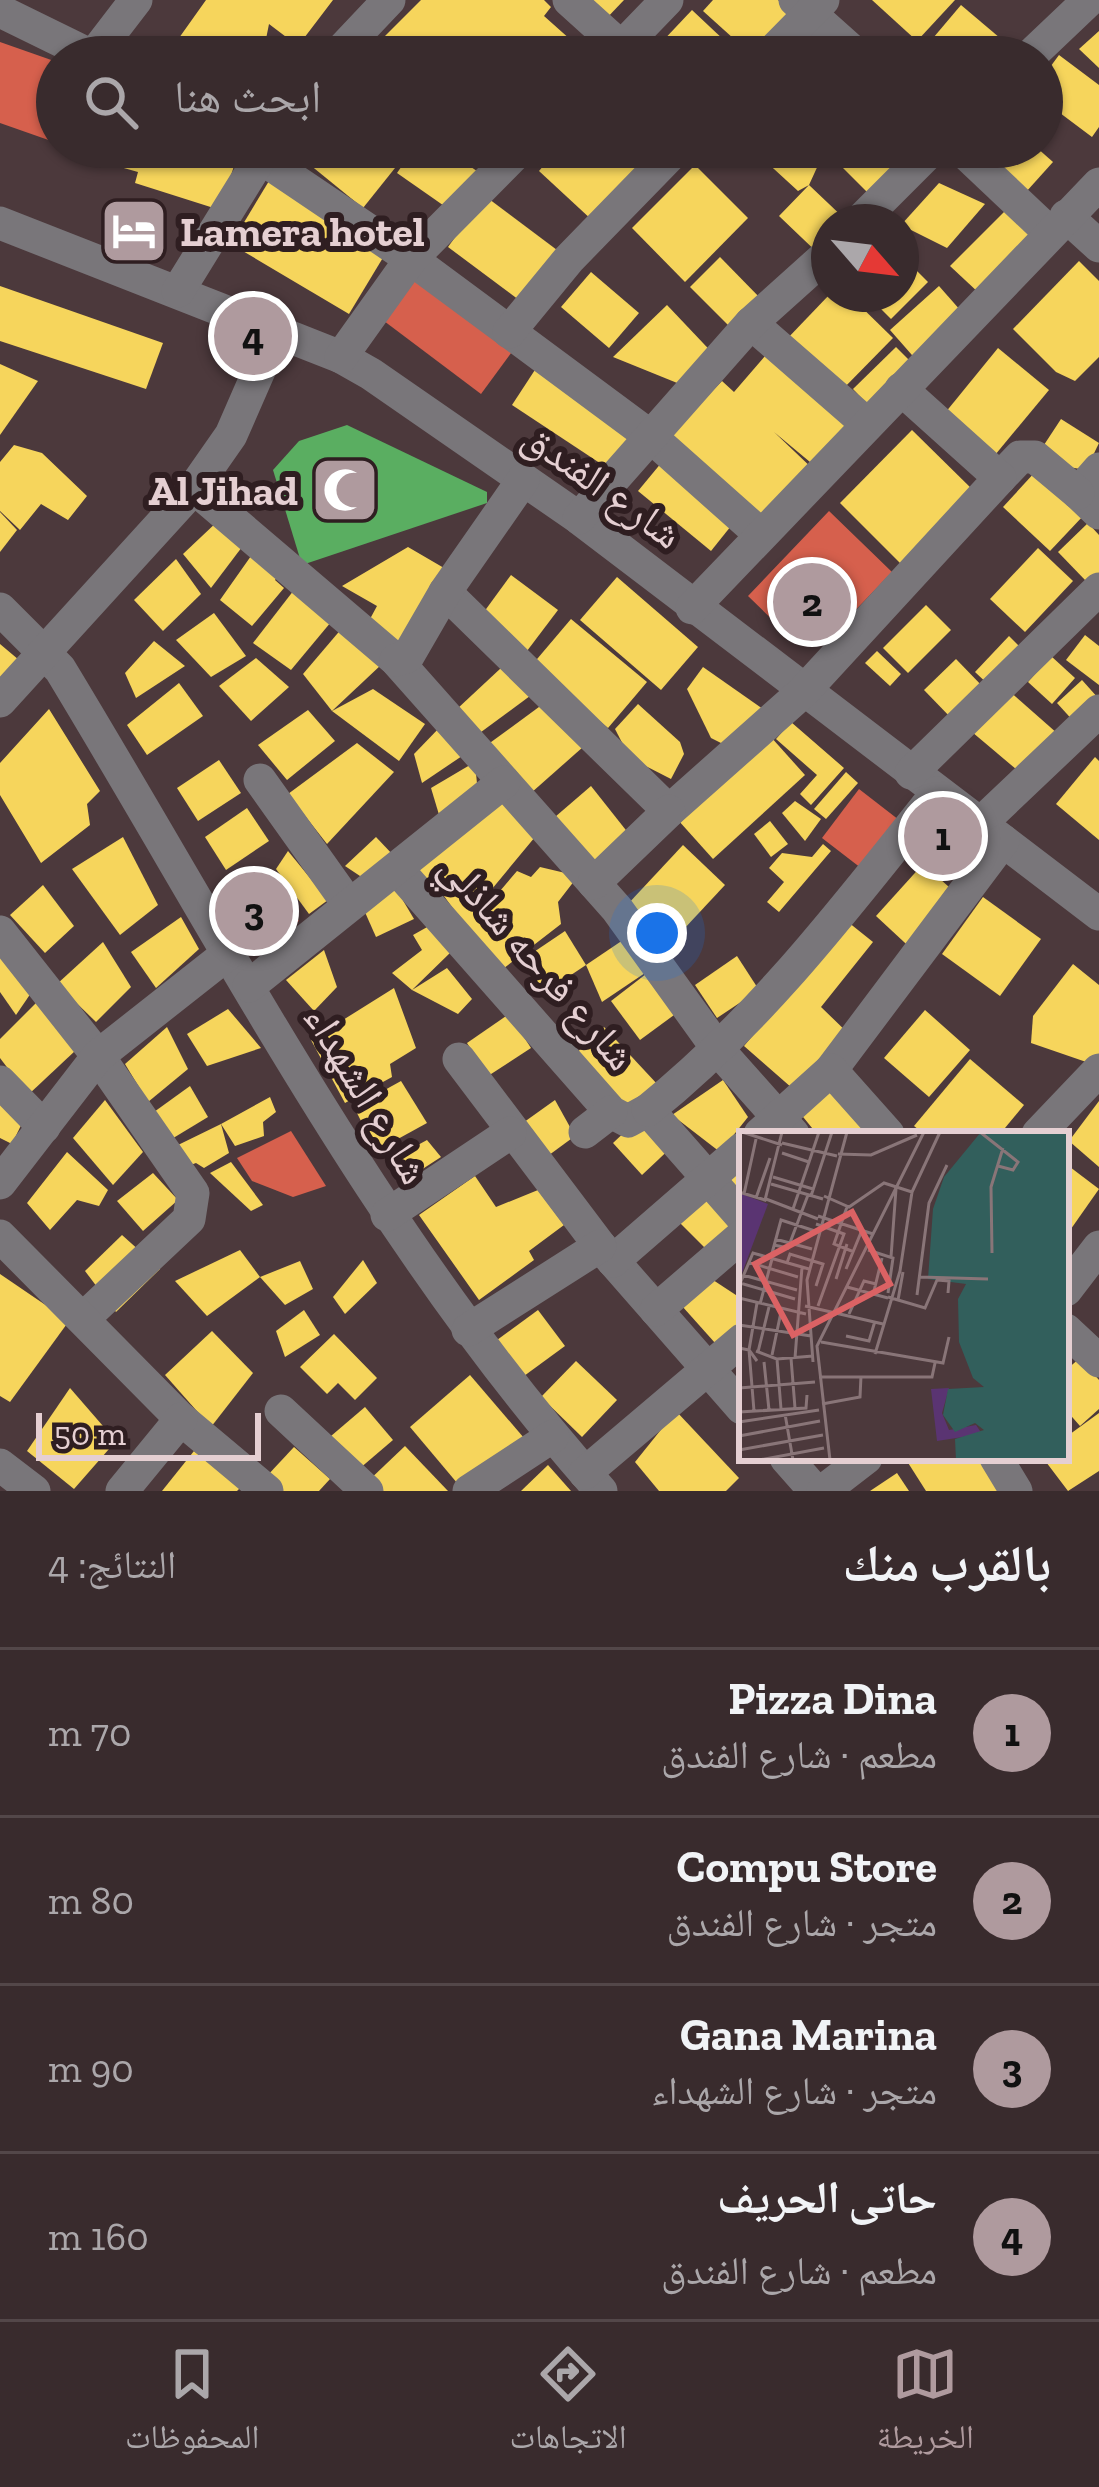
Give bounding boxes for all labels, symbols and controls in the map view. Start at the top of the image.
search box [36,36,1063,168]
icon: search [78,69,144,135]
text: ابحث هنا [174,70,321,124]
hotel icon: Lamera hotel [99,196,169,266]
north arrow [811,204,919,312]
place label: Lamera hotel [180,206,425,257]
pin: 4 [214,291,292,381]
street label: شارع الفندق [513,410,692,560]
mosque icon: Al Jihad [310,455,380,525]
place label: Al Jihad [148,465,298,516]
pin: 2 [773,557,851,647]
pin: 1 [904,791,982,881]
street label: شارع فرحه شاذلي [424,841,647,1086]
pin: 3 [215,866,293,956]
your location [627,903,687,963]
street label: شارع الشهداء [293,995,440,1194]
inset map [739,1131,1069,1461]
scale bar [36,1407,261,1460]
text: 50 m [54,1414,126,1453]
text: بالقرب منك [842,1533,1051,1594]
text: النتائج: 4 [48,1541,176,1588]
text: Pizza Dina [728,1672,937,1726]
text: 70 m [48,1709,131,1756]
text: 1 [1004,1709,1020,1756]
text: مطعم · شارع الفندق [661,1731,937,1778]
text: Compu Store [677,1840,937,1894]
text: 80 m [48,1877,134,1924]
text: 2 [1002,1877,1022,1924]
text: متجر · شارع الفندق [666,1899,937,1946]
text: Gana Marina [680,2008,937,2062]
text: 90 m [48,2045,134,2092]
text: 3 [1002,2045,1022,2092]
text: متجر · شارع الشهداء [651,2067,937,2114]
text: حاتى الحريف [717,2171,937,2225]
text: 160 m [48,2213,149,2260]
text: 4 [1001,2213,1023,2260]
text: مطعم · شارع الفندق [661,2247,937,2294]
tab: المحفوظات [125,2341,259,2469]
tab: الاتجاهات [509,2341,627,2469]
tab: الخريطة [877,2341,974,2469]

